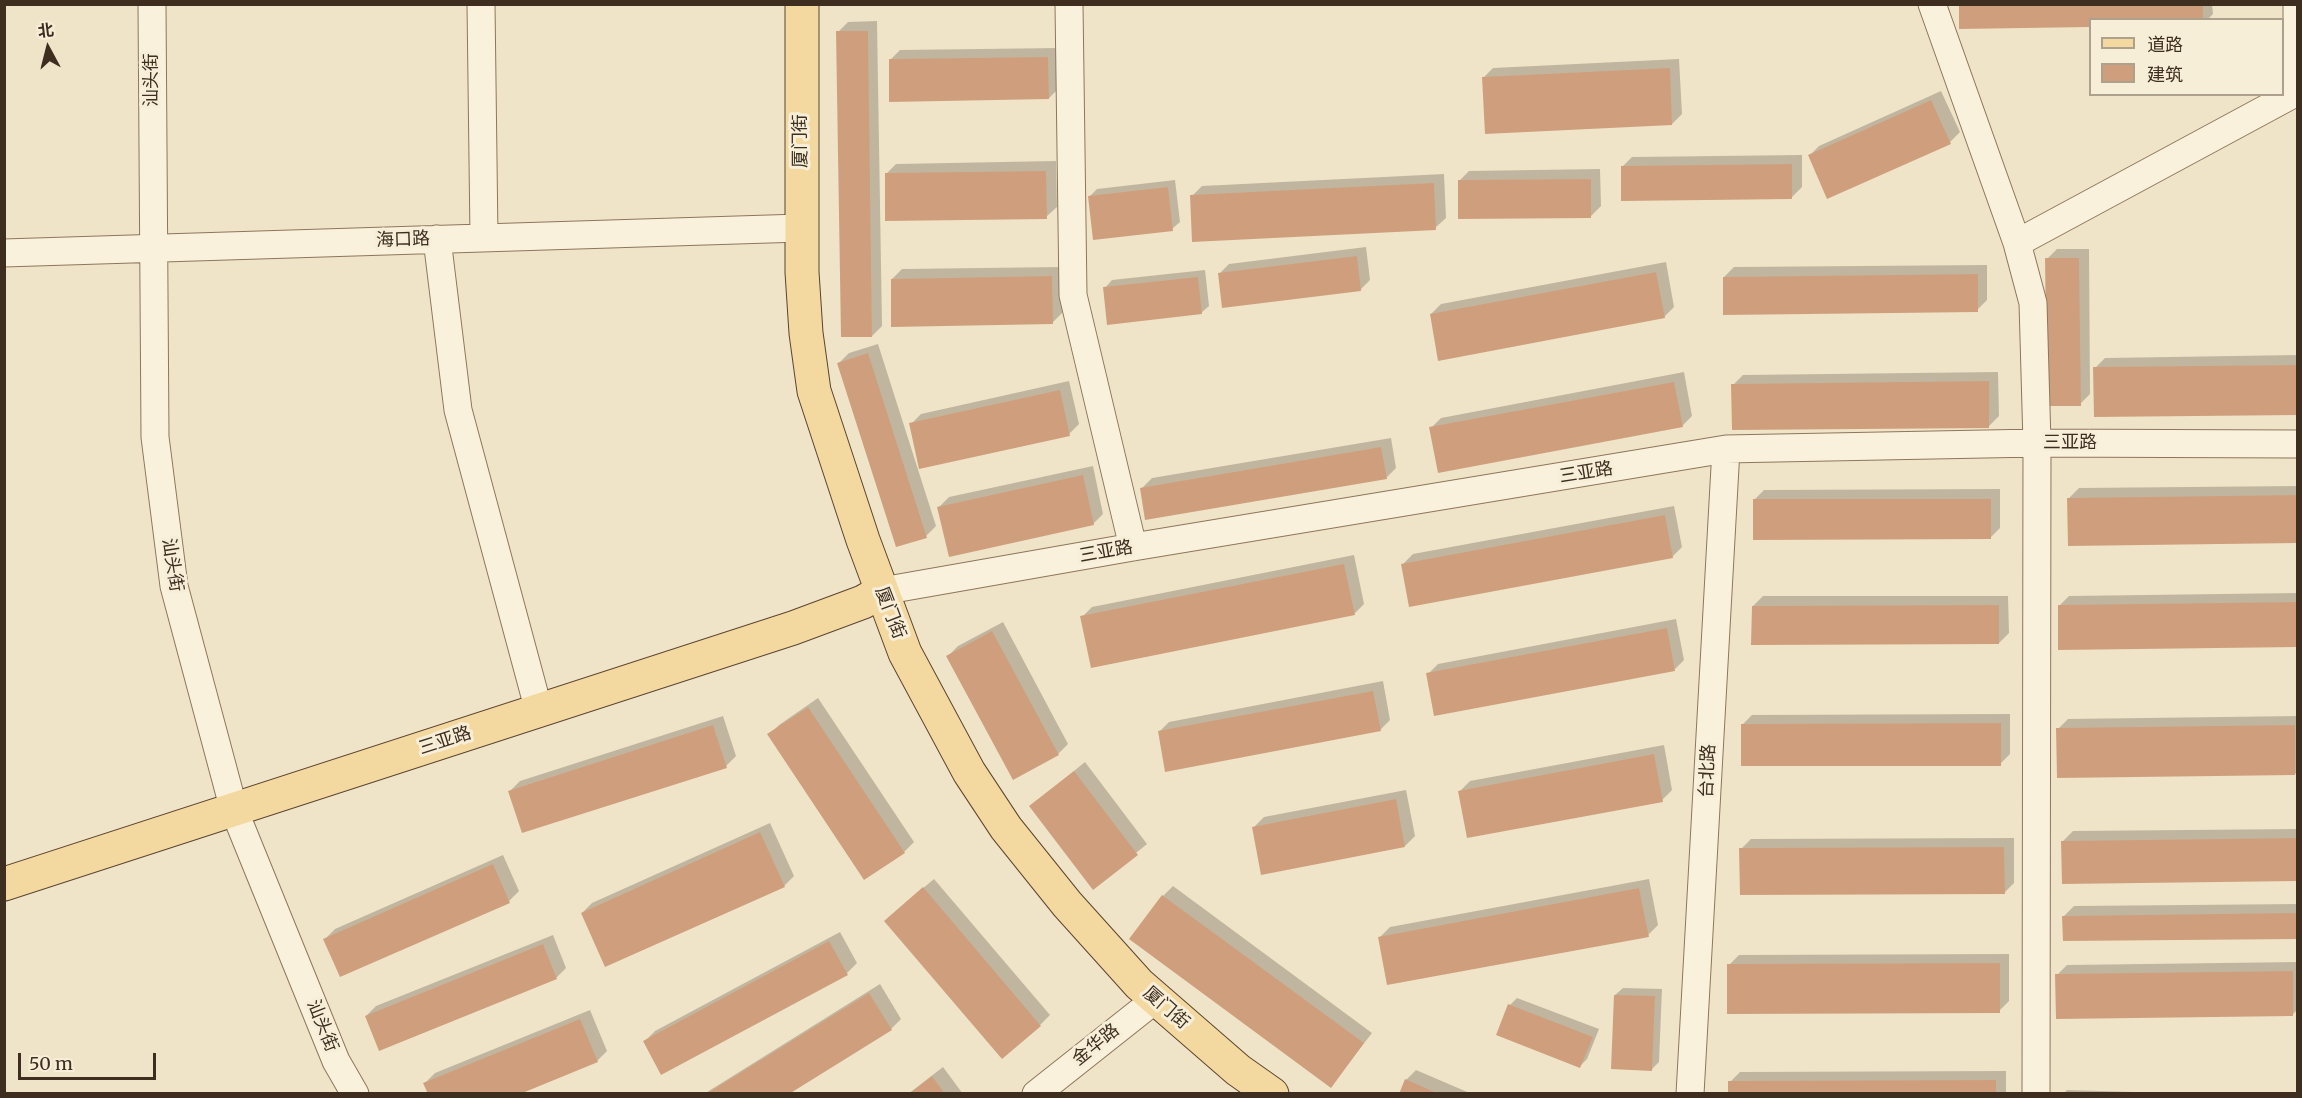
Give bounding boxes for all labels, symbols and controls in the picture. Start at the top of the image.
north arrow [18,18,78,78]
legend [2089,18,2284,96]
text: 北 [37,19,55,41]
text: 道路 [2147,33,2183,56]
street label: 汕头街 [141,53,163,107]
text: 建筑 [2147,63,2183,86]
street label: 厦门街 [790,114,812,168]
street label: 海口路 [376,228,430,252]
street label: 三亚路 [2043,432,2097,454]
street label: 三亚路 [1558,458,1614,488]
street label: 汕头街 [157,537,187,593]
street label: 三亚路 [1078,537,1134,567]
street label: 厦门街 [870,584,910,642]
street label: 三亚路 [416,722,474,760]
street label: 台北路 [1696,743,1720,799]
street label: 厦门街 [1139,982,1193,1034]
street label: 汕头街 [302,997,342,1055]
street label: 金华路 [1068,1020,1124,1070]
scale bar [21,1041,159,1079]
text: 50 m [29,1052,73,1075]

